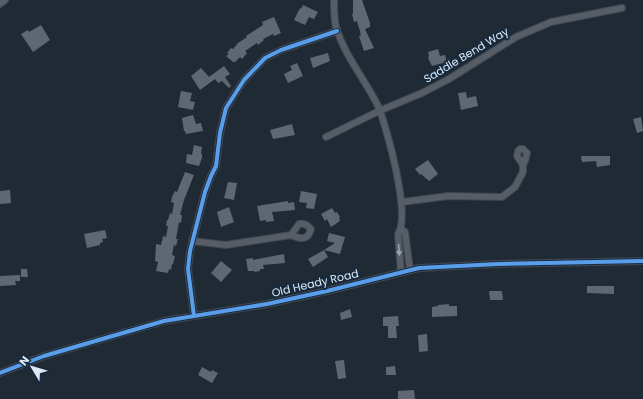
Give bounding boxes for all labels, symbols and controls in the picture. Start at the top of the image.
street label: Saddle Bend Way [420,23,512,87]
one-way arrow [396,244,403,256]
street label: Old Heady Road [270,265,360,301]
north arrow [12,347,52,387]
text: N [15,353,33,369]

